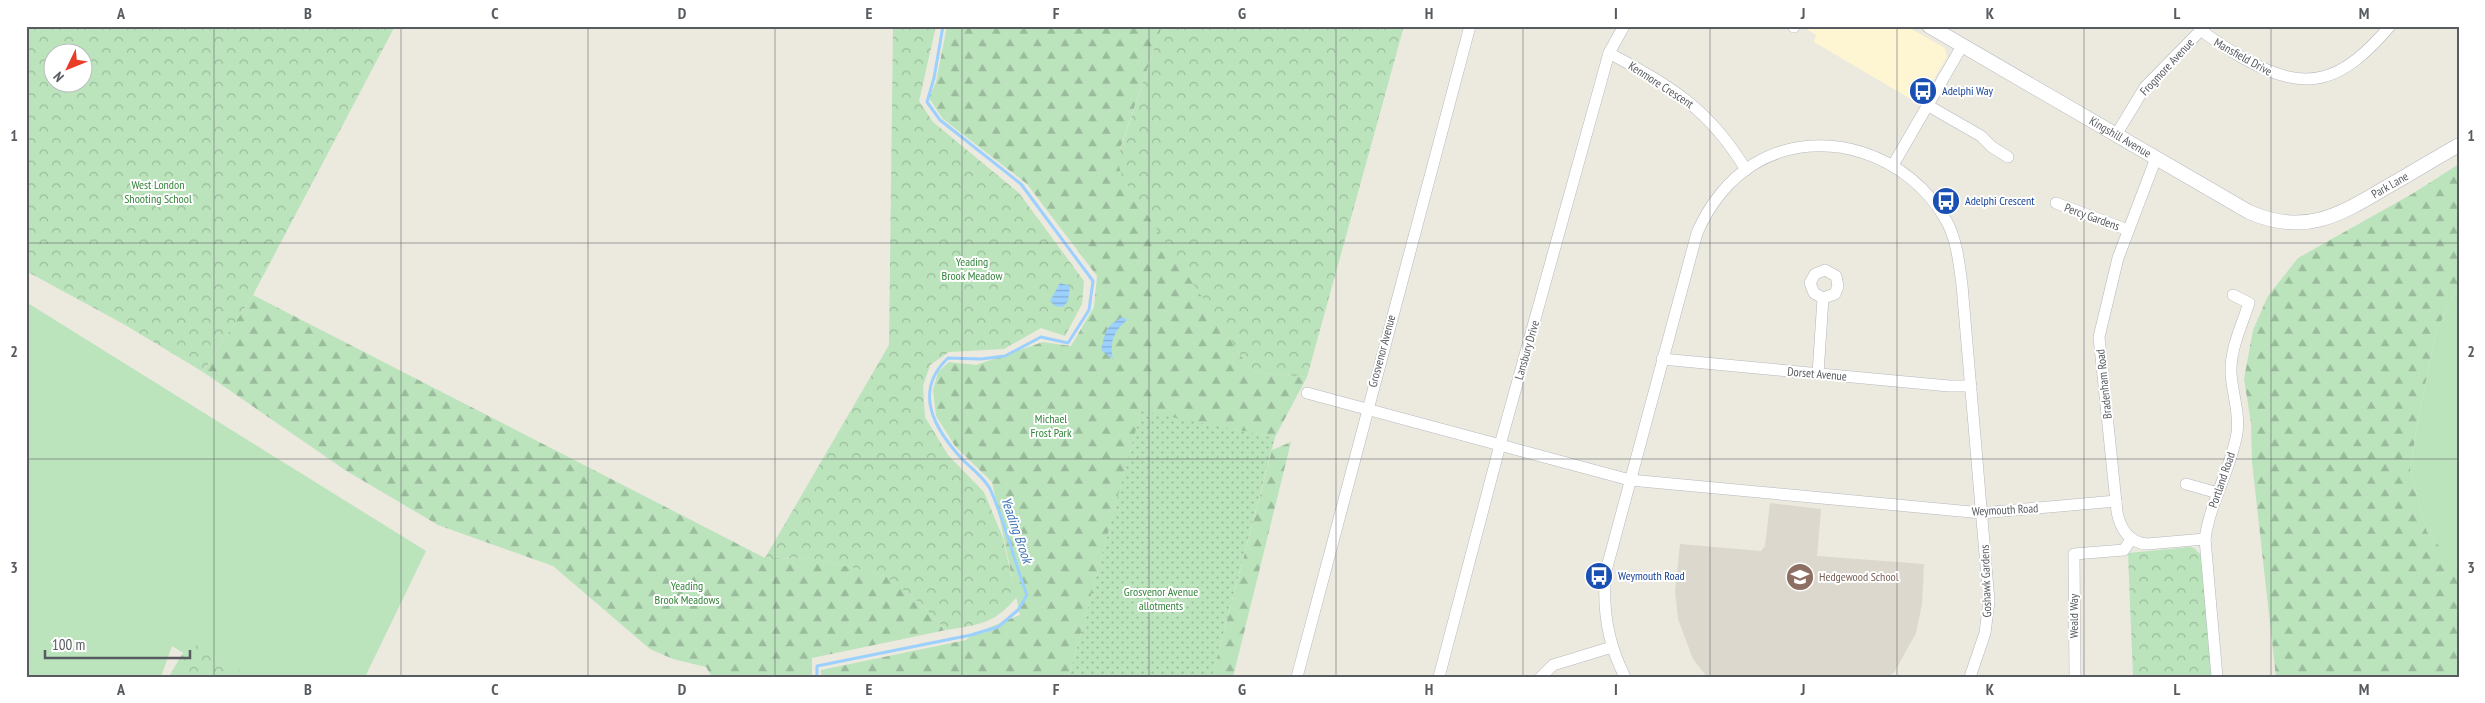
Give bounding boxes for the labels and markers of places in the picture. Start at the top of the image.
bus stop icon: Adelphi Way [1908,76,1938,106]
place label: Adelphi Way [1942,83,1994,98]
bus stop icon: Adelphi Crescent [1931,186,1961,216]
place label: Adelphi Crescent [1965,193,2035,208]
bus stop icon: Weymouth Road [1584,561,1614,591]
school or university icon: Hedgewood School [1785,562,1815,592]
place label: Weymouth Road [1618,568,1685,583]
place label: Hedgewood School [1819,569,1899,584]

